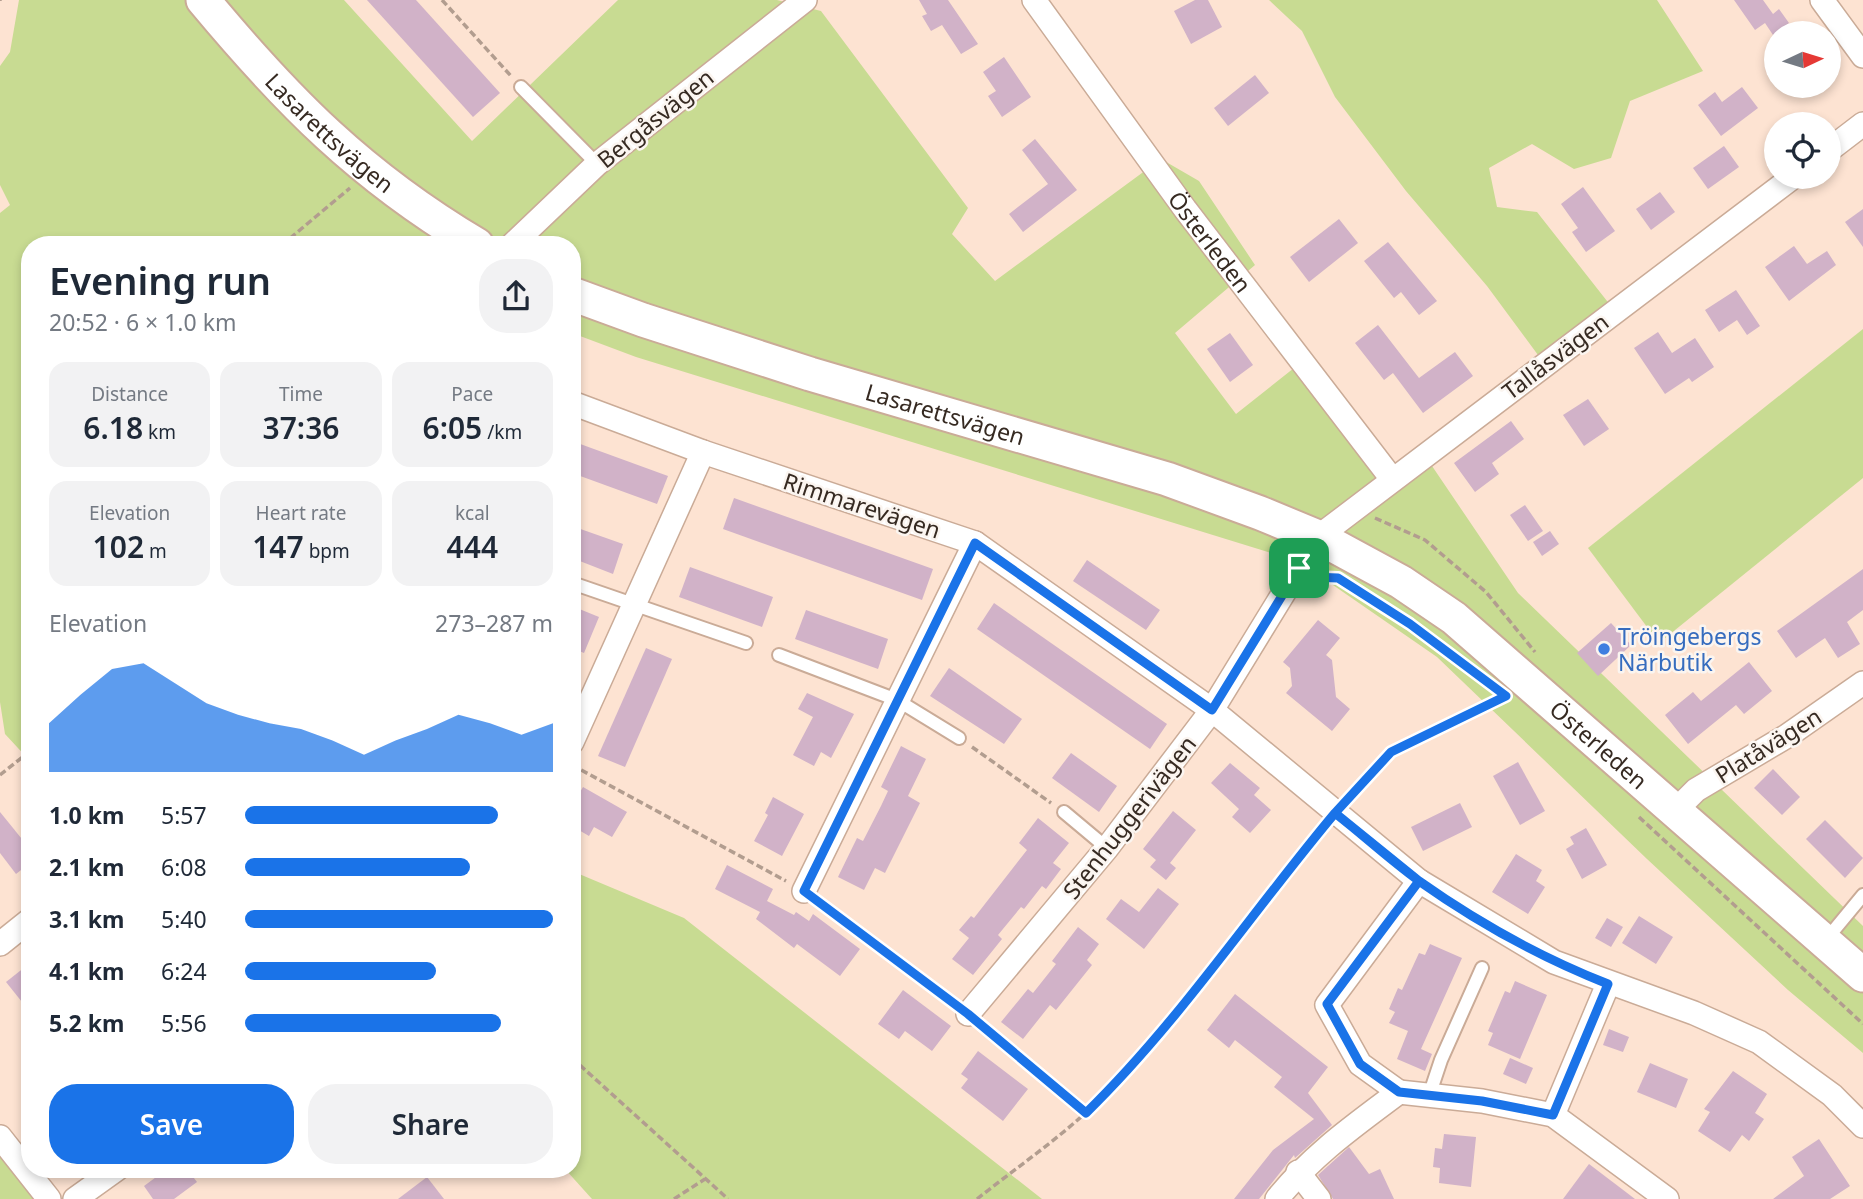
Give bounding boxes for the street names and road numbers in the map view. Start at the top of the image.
street label: Bergåsvägen [590,61,720,175]
street label: Lasarettsvägen [258,66,401,200]
street label: Österleden [1161,184,1259,299]
street label: Tallåsvägen [1495,305,1615,407]
street label: Lasarettsvägen [862,375,1029,452]
street label: Rimmarevägen [779,465,945,545]
street label: Österleden [1543,693,1655,796]
street label: Platåvägen [1709,700,1827,790]
street label: Stenhuggerivägen [1055,729,1203,905]

